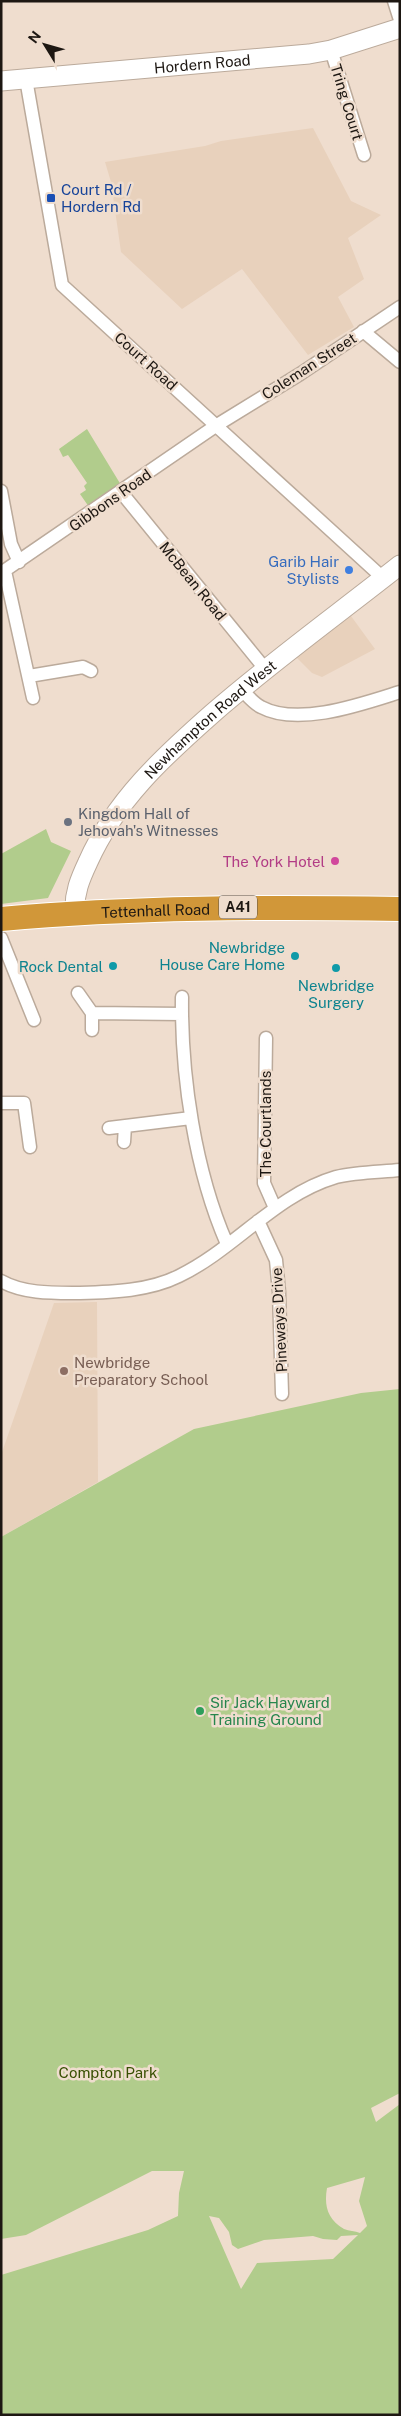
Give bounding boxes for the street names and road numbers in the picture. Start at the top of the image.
street label: Hordern Road [153,51,251,76]
street label: Tring Court [327,62,367,142]
street label: Court Road [111,329,181,393]
street label: Coleman Street [259,329,359,403]
street label: Gibbons Road [66,465,154,535]
street label: McBean Road [156,538,230,624]
street label: Newhampton Road West [140,656,279,782]
road number: A41 [219,896,257,919]
street label: Tettenhall Road [101,900,210,921]
street label: The Courtlands [257,1071,274,1177]
street label: Pineways Drive [268,1267,290,1373]

